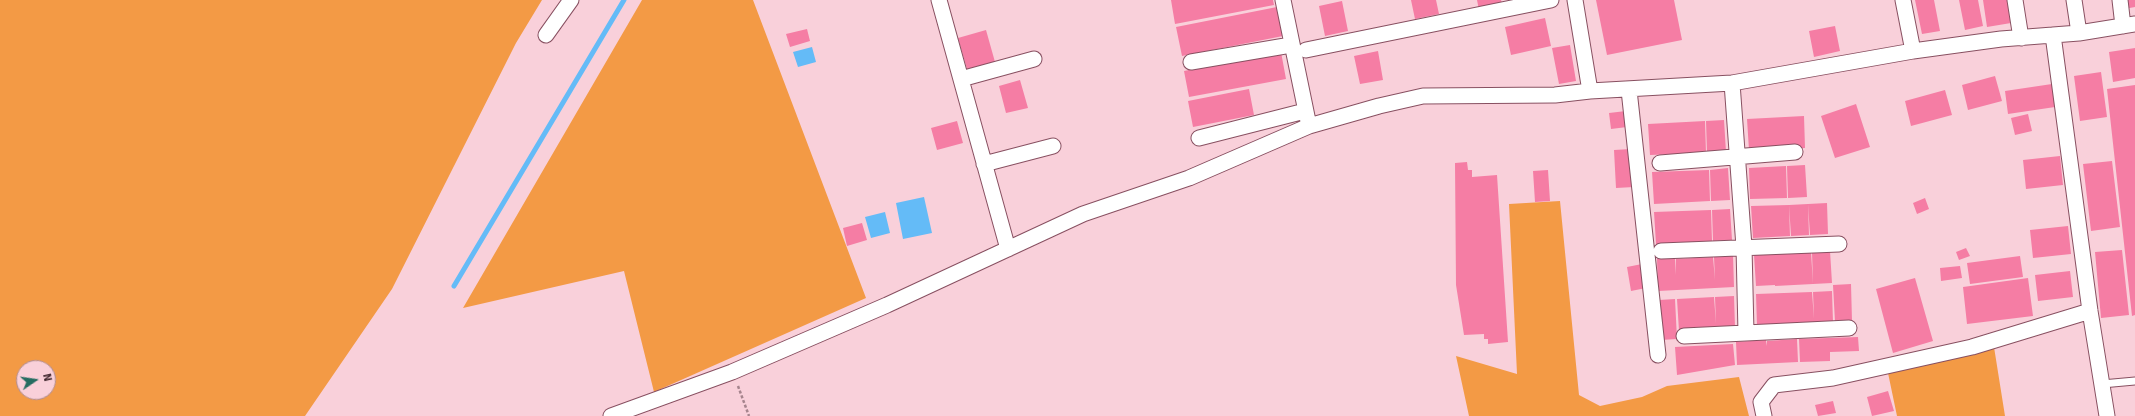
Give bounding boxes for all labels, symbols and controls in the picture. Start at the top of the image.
north arrow [16,360,56,400]
text: N [40,372,54,383]

